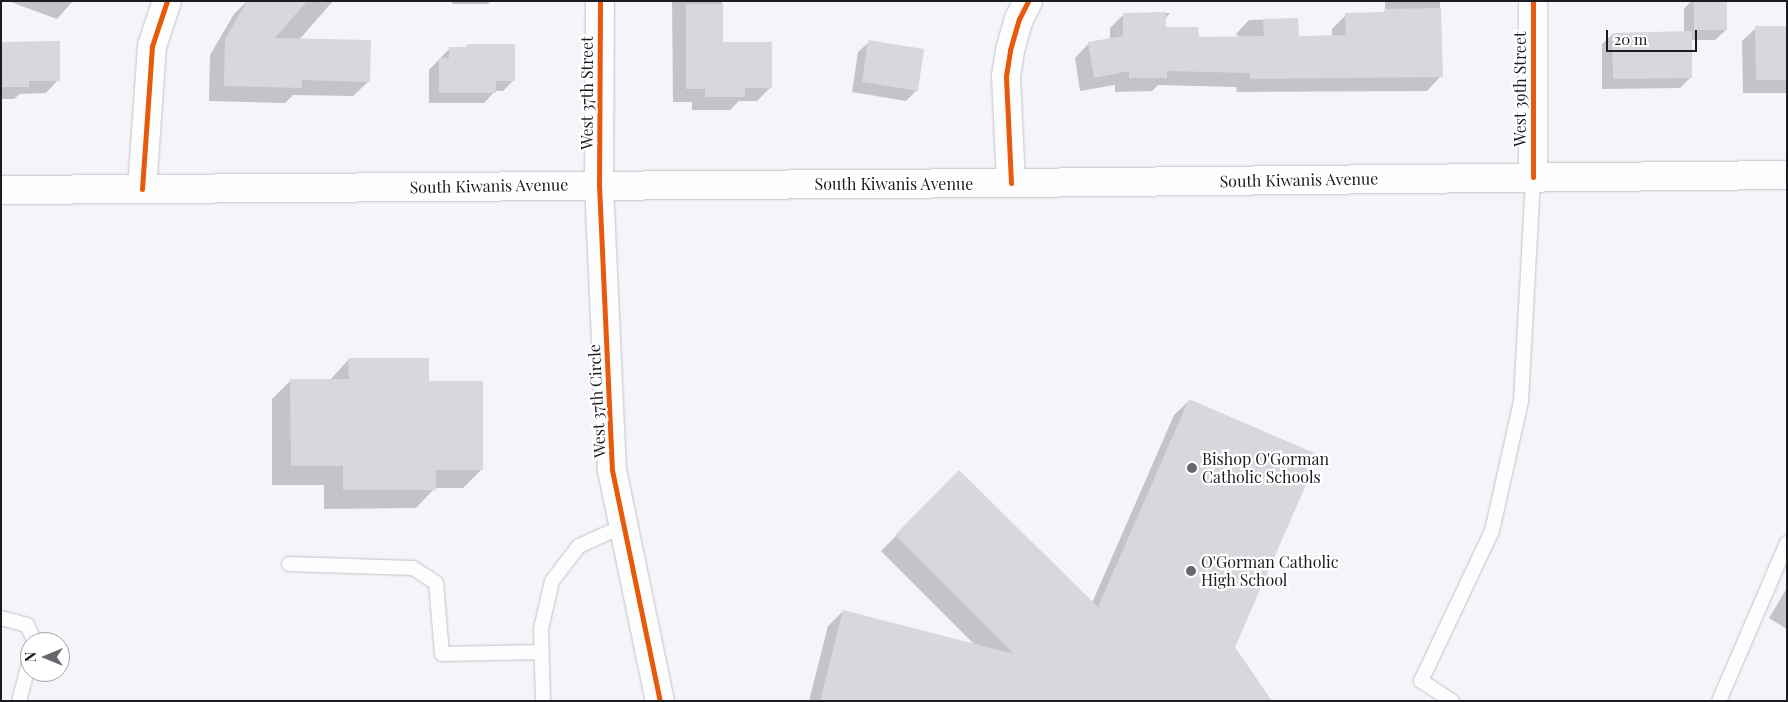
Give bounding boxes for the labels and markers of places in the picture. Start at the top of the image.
place label: Bishop O'Gorman Catholic Schools [1202,449,1329,487]
marker: Bishop O'Gorman Catholic Schools [1186,462,1198,474]
place label: O'Gorman Catholic High School [1201,552,1338,590]
marker: O'Gorman Catholic High School [1185,565,1197,577]

